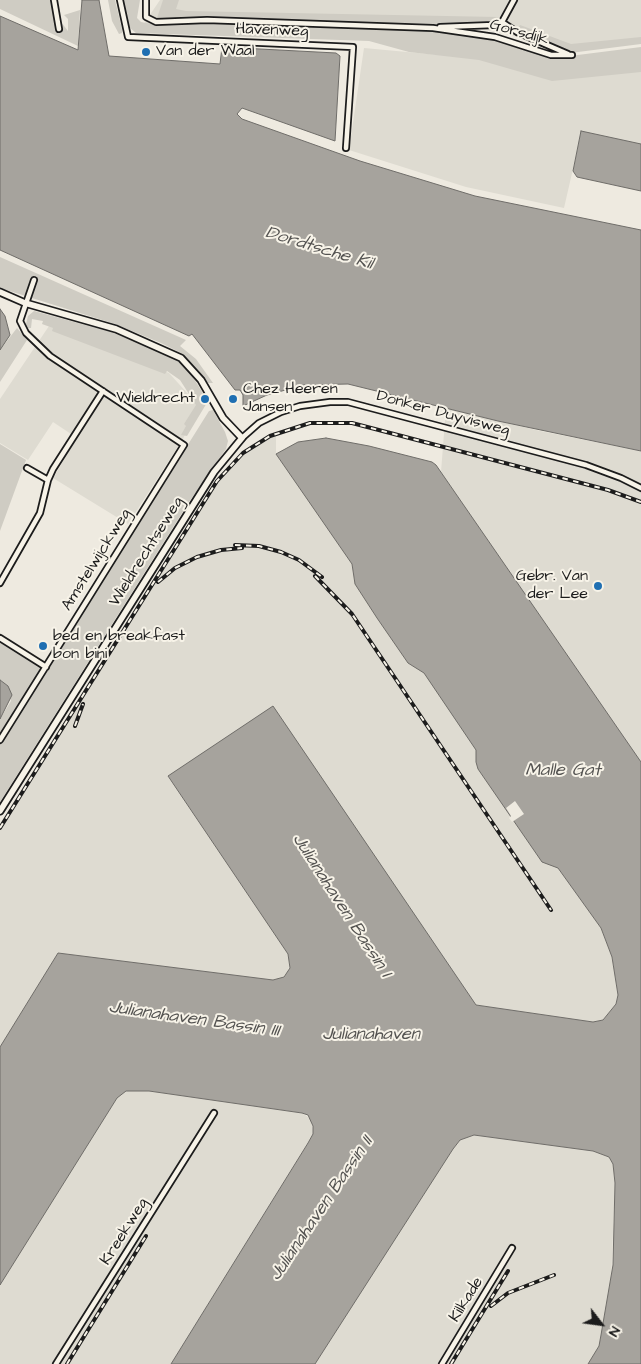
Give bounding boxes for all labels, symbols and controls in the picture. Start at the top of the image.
street label: Gorsdijk [487,15,551,51]
street label: Havenweg [235,20,309,42]
place label: Van der Waal [156,42,255,62]
marker: Van der Waal [140,46,152,58]
water label: Dordtsche Kil [263,222,375,276]
place label: Chez Heeren Jansen [243,380,338,418]
street label: Donker Duyvisweg [374,387,512,441]
place label: Wieldrecht [116,389,195,409]
marker: Wieldrecht [199,393,211,405]
marker: Chez Heeren Jansen [227,393,239,405]
street label: Wieldrechtseweg [106,494,188,610]
street label: Amstelwijckweg [58,506,136,614]
place label: Gebr. Van der Lee [516,567,588,605]
marker: Gebr. Van der Lee [592,580,604,592]
place label: bed en breakfast bon bini [53,627,185,665]
marker: bed en breakfast bon bini [37,640,49,652]
water label: Malle Gat [525,760,601,782]
water label: Julianahaven Bassin I [287,830,395,982]
water label: Julianahaven Bassin III [107,997,281,1043]
water label: Julianahaven [322,1024,420,1046]
water label: Julianahaven Bassin II [266,1133,378,1285]
street label: Kreekweg [97,1195,153,1269]
street label: Kilkade [446,1274,488,1326]
north arrow [576,1299,626,1349]
text: N [603,1323,625,1340]

